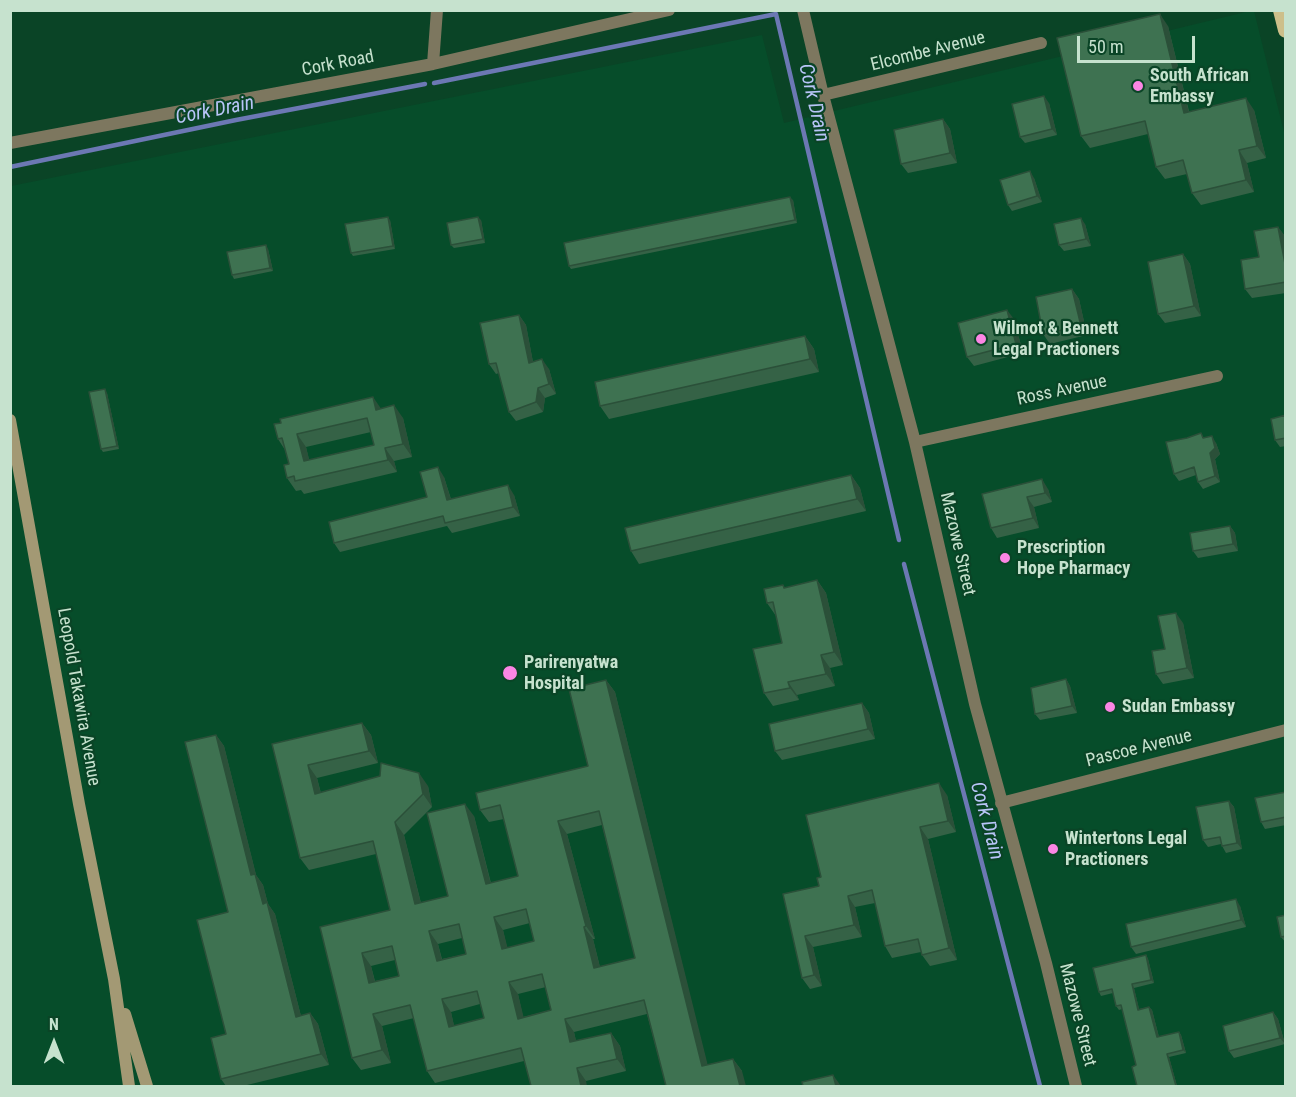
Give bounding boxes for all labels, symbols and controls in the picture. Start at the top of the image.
scale bar [1080,24,1198,62]
street label: Elcombe Avenue [869,27,987,77]
text: 50 m [1088,36,1123,57]
street label: Cork Road [300,46,376,82]
water label: Cork Drain [792,61,834,145]
place label: South African Embassy [1150,65,1249,107]
marker: South African Embassy [1131,79,1145,93]
water label: Cork Drain [174,92,256,130]
place label: Wilmot & Bennett Legal Practioners [993,318,1120,360]
marker: Wilmot & Bennett Legal Practioners [974,332,988,346]
street label: Ross Avenue [1015,371,1109,411]
street label: Mazowe Street [935,490,979,598]
place label: Prescription Hope Pharmacy [1017,537,1130,580]
marker: Prescription Hope Pharmacy [998,551,1012,565]
street label: Leopold Takawira Avenue [52,606,104,788]
place label: Parirenyatwa Hospital [524,652,618,694]
marker: Parirenyatwa Hospital [501,664,519,682]
place label: Sudan Embassy [1122,696,1235,718]
marker: Sudan Embassy [1103,700,1117,714]
street label: Pascoe Avenue [1084,725,1194,773]
water label: Cork Drain [964,779,1008,863]
place label: Wintertons Legal Practioners [1065,828,1187,870]
marker: Wintertons Legal Practioners [1046,842,1060,856]
street label: Mazowe Street [1054,961,1100,1069]
north arrow [24,1013,84,1073]
text: N [49,1015,59,1034]

